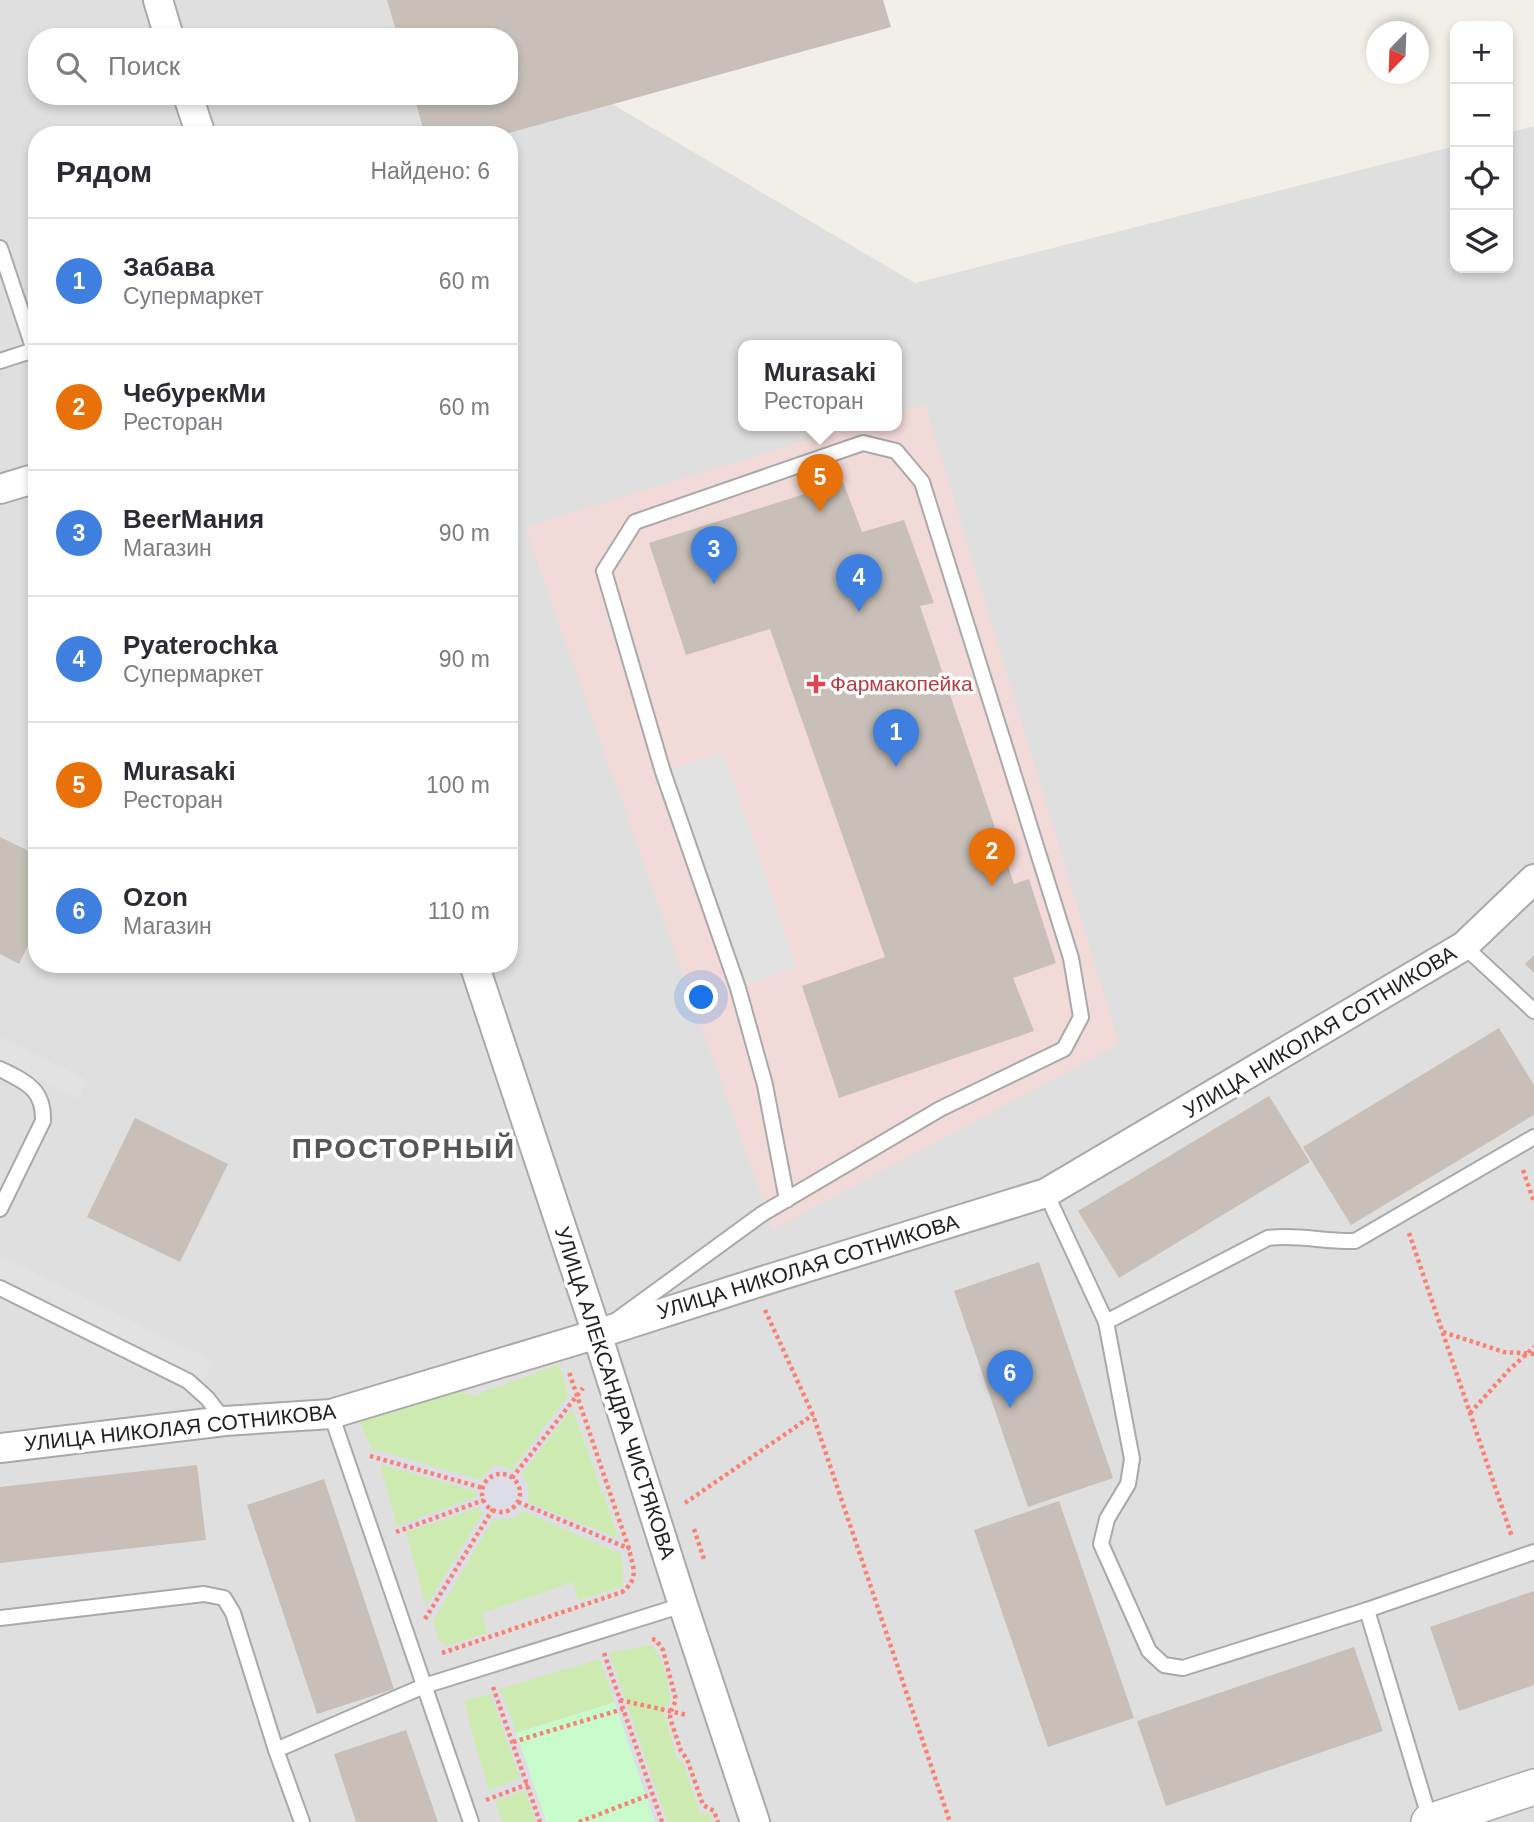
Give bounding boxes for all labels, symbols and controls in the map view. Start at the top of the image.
north arrow [1366,21,1429,84]
map controls [1450,21,1513,273]
button: + [1450,21,1513,84]
search box [28,28,518,105]
icon: search [52,48,90,86]
text: Поиск [108,51,180,81]
button: − [1450,84,1513,147]
button: locate [1450,147,1513,210]
text: Рядом [56,155,152,188]
text: Найдено: 6 [370,158,490,184]
button: layers [1450,210,1513,273]
text: Забава [123,252,214,282]
text: 1 [73,268,85,294]
text: 60 m [439,268,490,294]
text: Супермаркет [123,283,263,309]
popup [738,340,902,431]
text: Murasaki [764,357,876,387]
text: ЧебурекМи [123,378,266,408]
text: Ресторан [764,388,864,414]
text: 2 [73,394,85,420]
text: 60 m [439,394,490,420]
text: Ресторан [123,409,223,435]
pin: 5 [797,454,843,512]
text: BeerМания [123,504,264,534]
text: 3 [73,520,85,546]
text: 90 m [439,520,490,546]
pin: 3 [691,526,737,584]
text: Магазин [123,535,212,561]
pin: 4 [836,554,882,612]
text: Pyaterochka [123,630,278,660]
text: 4 [73,646,85,672]
text: 90 m [439,646,490,672]
text: Супермаркет [123,661,263,687]
place label: Фармакопейка [830,672,973,695]
marker: Фармакопейка [808,676,824,692]
pin: 1 [873,709,919,767]
text: Murasaki [123,756,236,786]
text: 5 [73,772,85,798]
text: 100 m [426,772,490,798]
text: Ресторан [123,787,223,813]
pin: 2 [969,828,1015,886]
text: Ozon [123,882,188,912]
text: 6 [73,898,85,924]
text: 110 m [428,898,490,924]
text: Магазин [123,913,212,939]
street label: УЛИЦА НИКОЛАЯ СОТНИКОВА [1179,941,1460,1122]
your location [684,980,718,1014]
district label: ПРОСТОРНЫЙ [292,1132,516,1164]
street label: УЛИЦА НИКОЛАЯ СОТНИКОВА [654,1210,961,1323]
street label: УЛИЦА АЛЕКСАНДРА ЧИСТЯКОВА [551,1224,680,1562]
pin: 6 [987,1350,1033,1408]
street label: УЛИЦА НИКОЛАЯ СОТНИКОВА [23,1400,337,1455]

